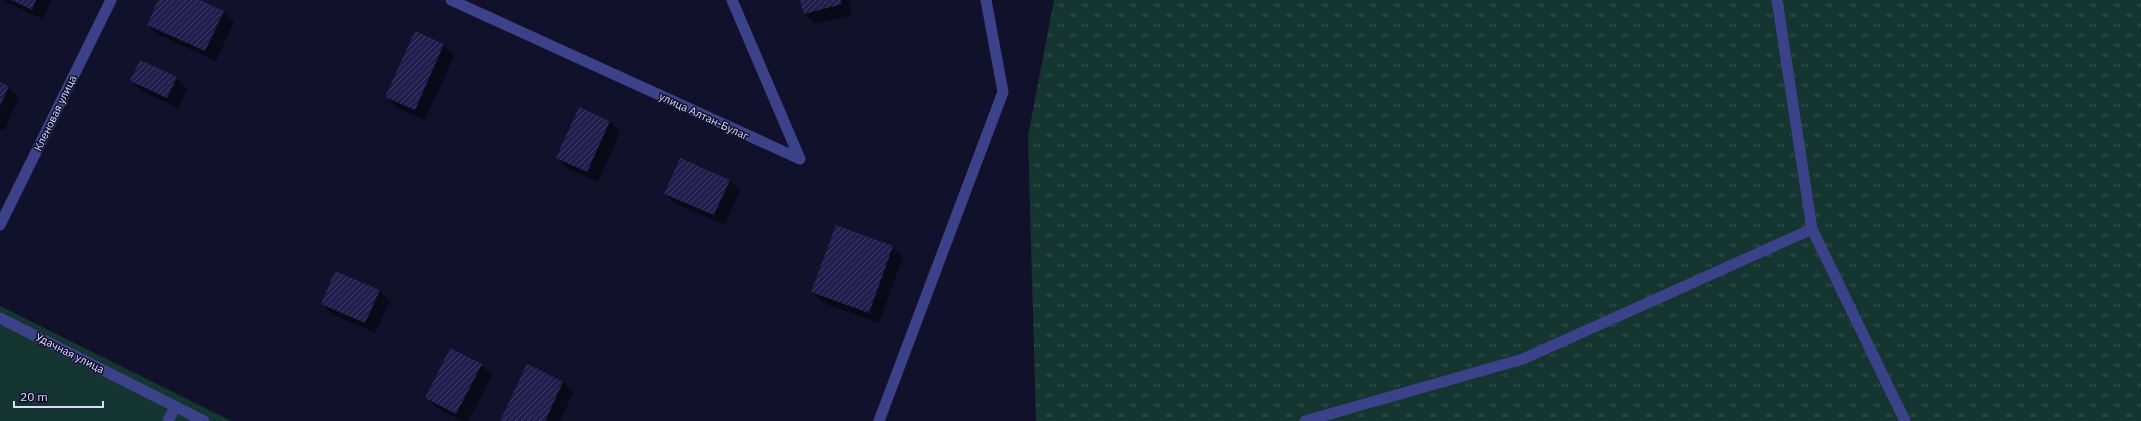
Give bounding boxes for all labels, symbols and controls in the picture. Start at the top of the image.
street label: Кленовая улица [30,72,80,153]
street label: улица Алтан-Булаг [657,89,751,143]
street label: Удачная улица [33,330,107,376]
scale bar [14,383,103,409]
text: 20 m [20,389,48,404]

